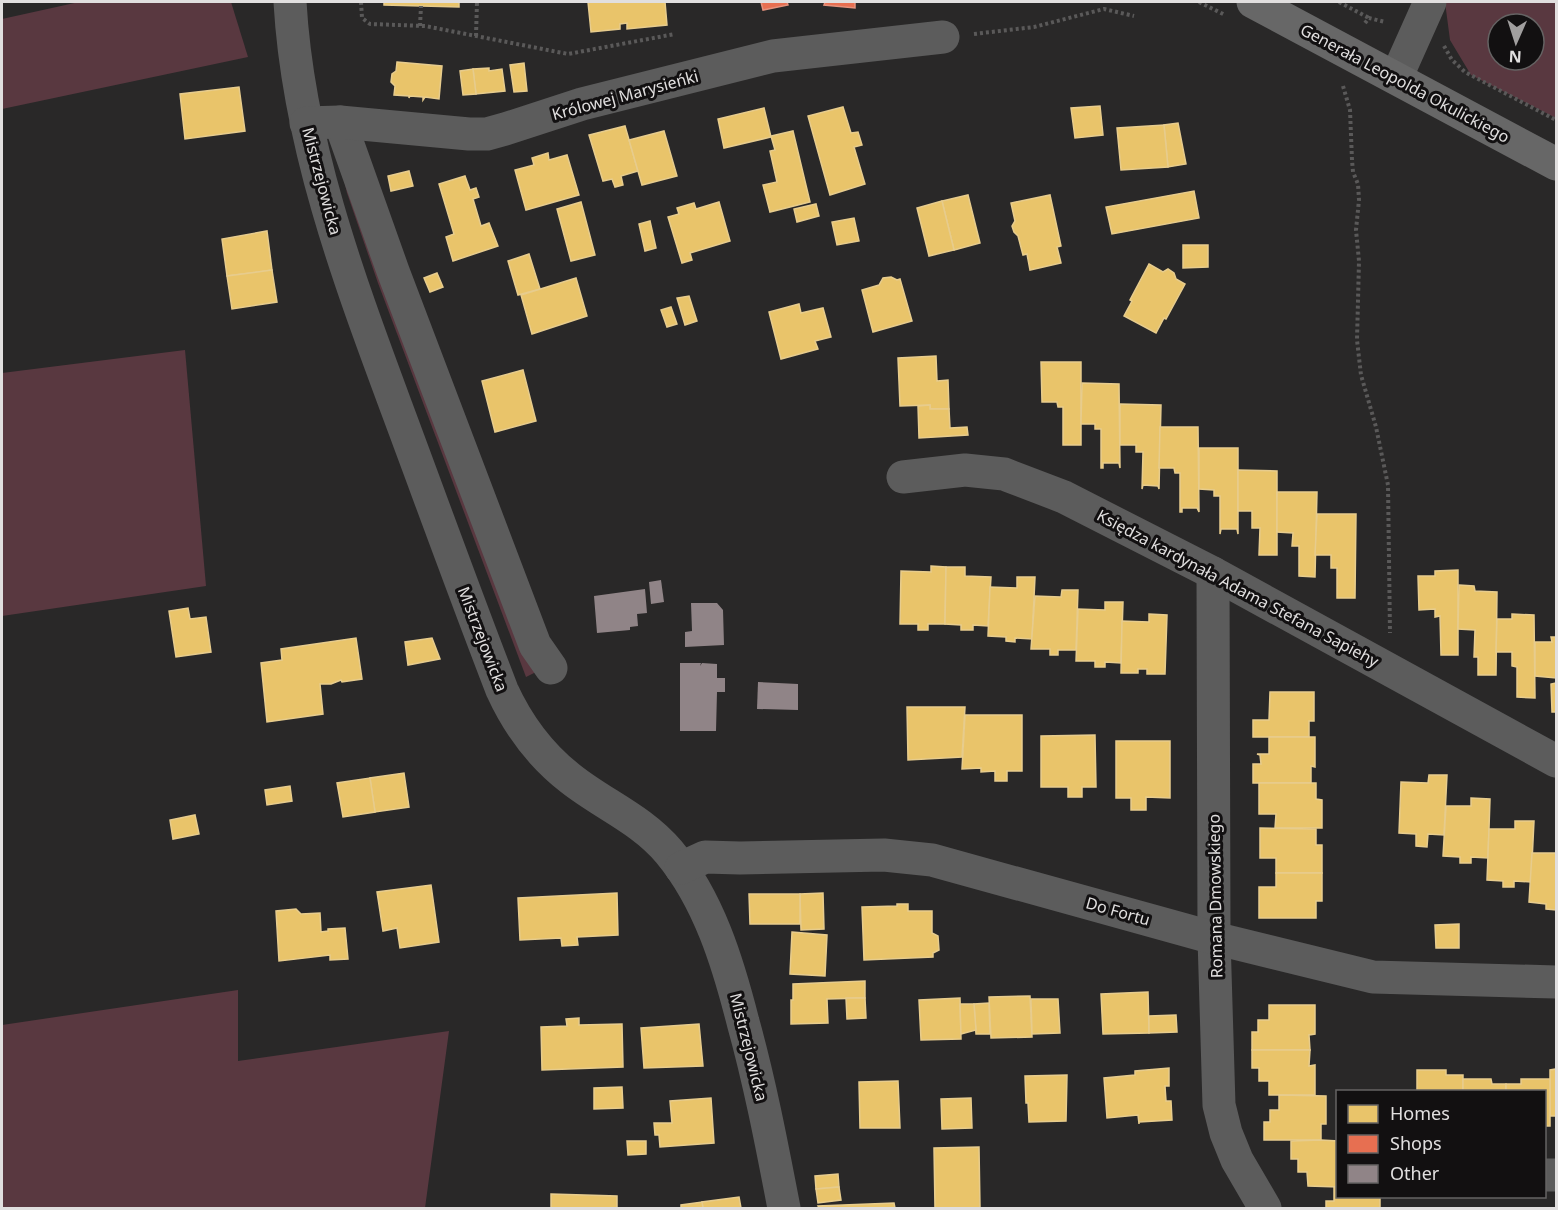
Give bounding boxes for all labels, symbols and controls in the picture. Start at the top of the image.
north arrow [1486,12,1546,72]
street label: Generała Leopolda Okulickiego [1297,18,1513,148]
text: N [1508,46,1522,68]
street label: Królowej Marysieńki [549,65,701,125]
street label: Mistrzejowicka [297,125,347,237]
street label: Księdza kardynała Adama Stefana Sapiehy [1093,504,1383,672]
street label: Mistrzejowicka [453,583,513,695]
street label: Romana Dmowskiego [1203,814,1227,978]
street label: Do Fortu [1083,891,1153,931]
street label: Mistrzejowicka [725,991,773,1103]
legend [1336,1090,1546,1198]
text: Homes [1390,1101,1450,1125]
text: Shops [1390,1131,1442,1155]
text: Other [1390,1161,1440,1185]

